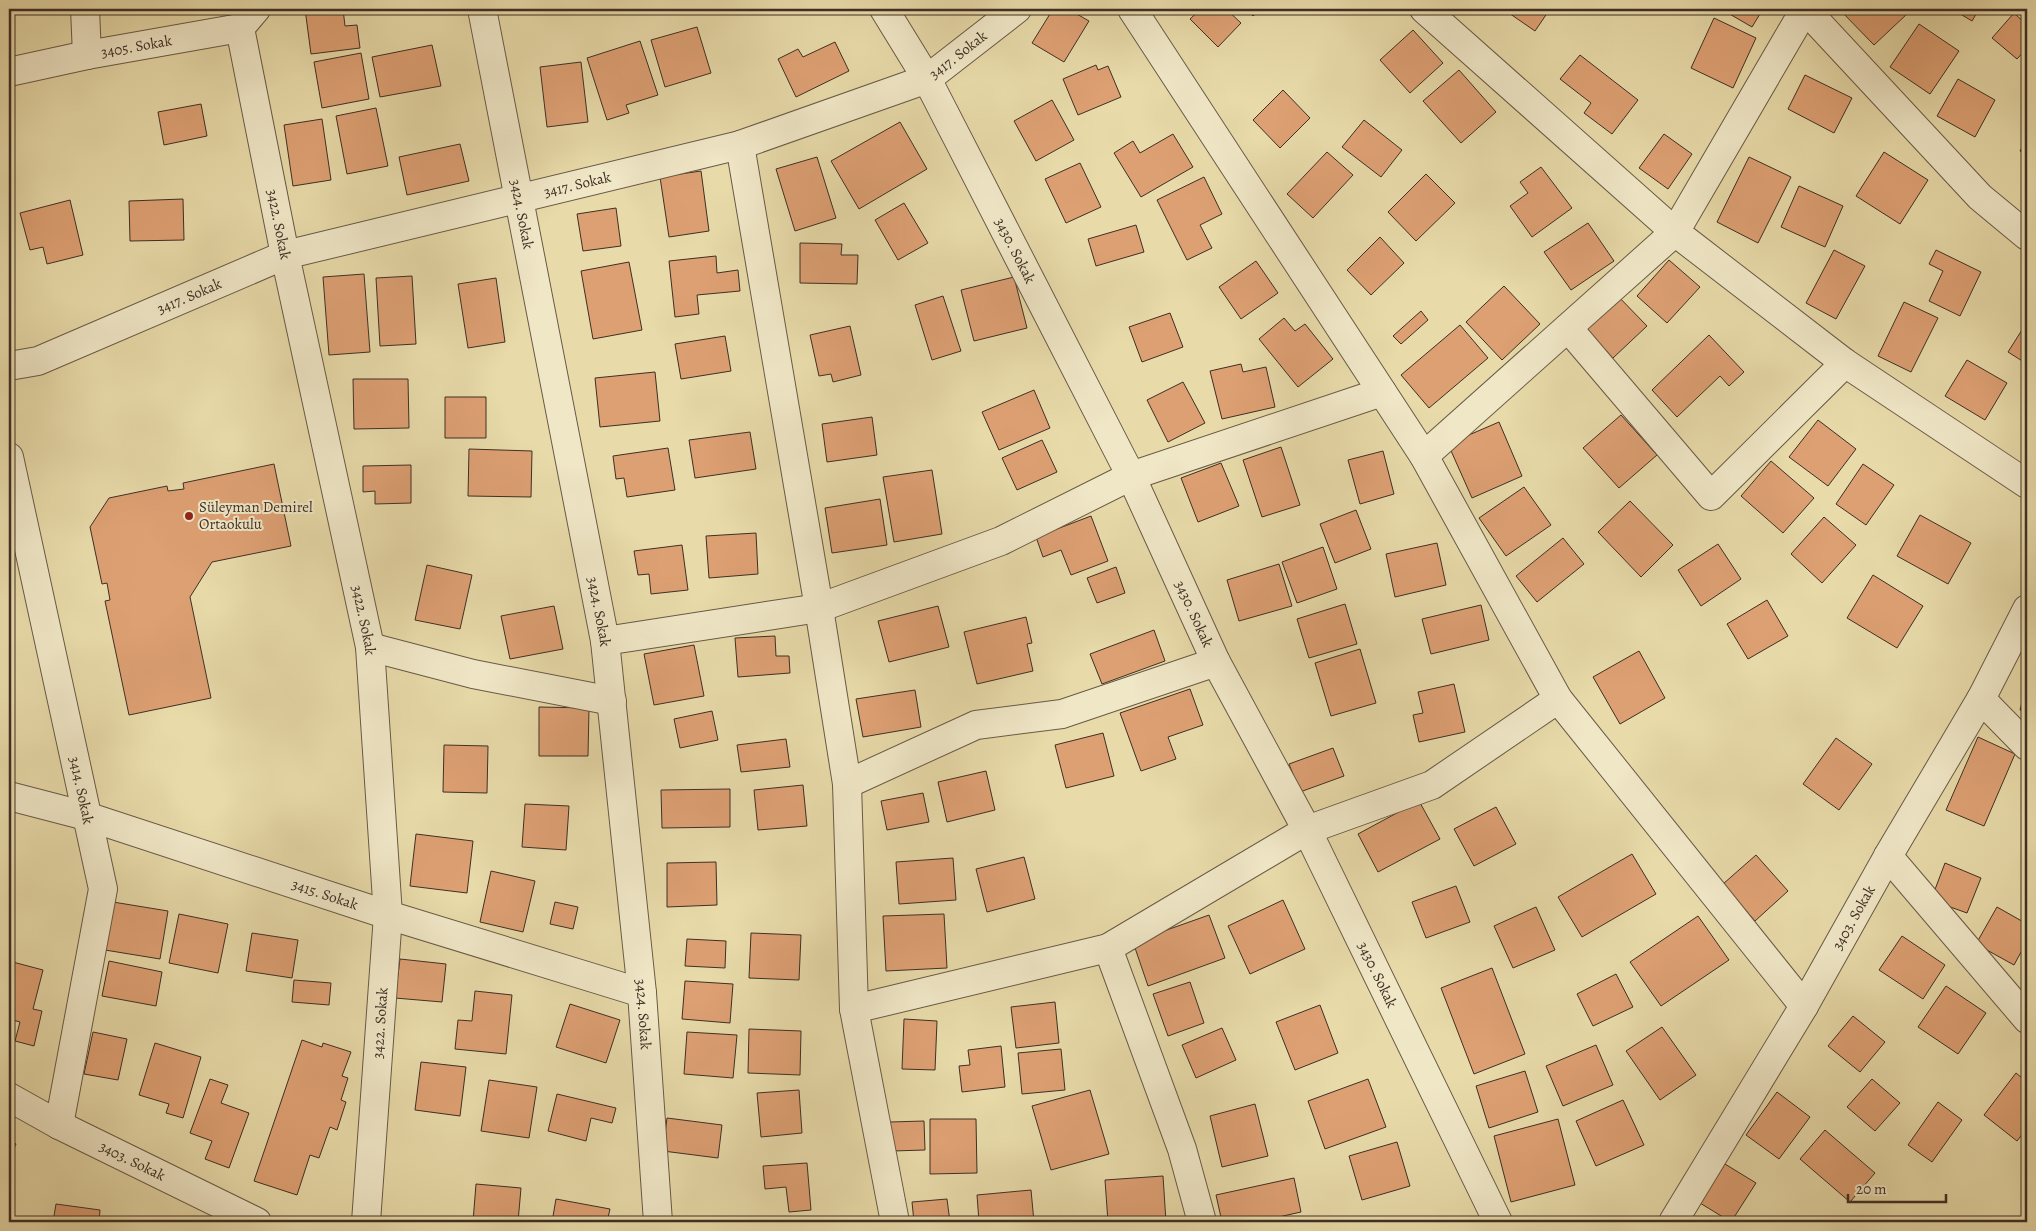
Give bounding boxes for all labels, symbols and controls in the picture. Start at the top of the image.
street label: 3417. Sokak [925,26,992,84]
street label: 3405. Sokak [99,30,174,62]
street label: 3417. Sokak [542,166,614,202]
street label: 3424. Sokak [505,177,539,251]
street label: 3422. Sokak [262,187,296,262]
street label: 3430. Sokak [990,214,1041,287]
street label: 3417. Sokak [154,273,225,319]
place label: Süleyman Demirel Ortaokulu [199,497,313,534]
marker: Süleyman Demirel Ortaokulu [183,510,195,522]
street label: 3424. Sokak [583,575,616,648]
street label: 3430. Sokak [1170,577,1218,651]
street label: 3422. Sokak [347,583,381,656]
street label: 3414. Sokak [64,754,99,827]
street label: 3415. Sokak [289,874,361,915]
street label: 3403. Sokak [1827,881,1880,954]
street label: 3430. Sokak [1353,938,1402,1012]
street label: 3424. Sokak [631,978,656,1051]
street label: 3422. Sokak [368,986,392,1059]
street label: 3403. Sokak [96,1136,169,1186]
scale bar [1848,1171,1946,1203]
text: 20 m [1856,1179,1887,1199]

